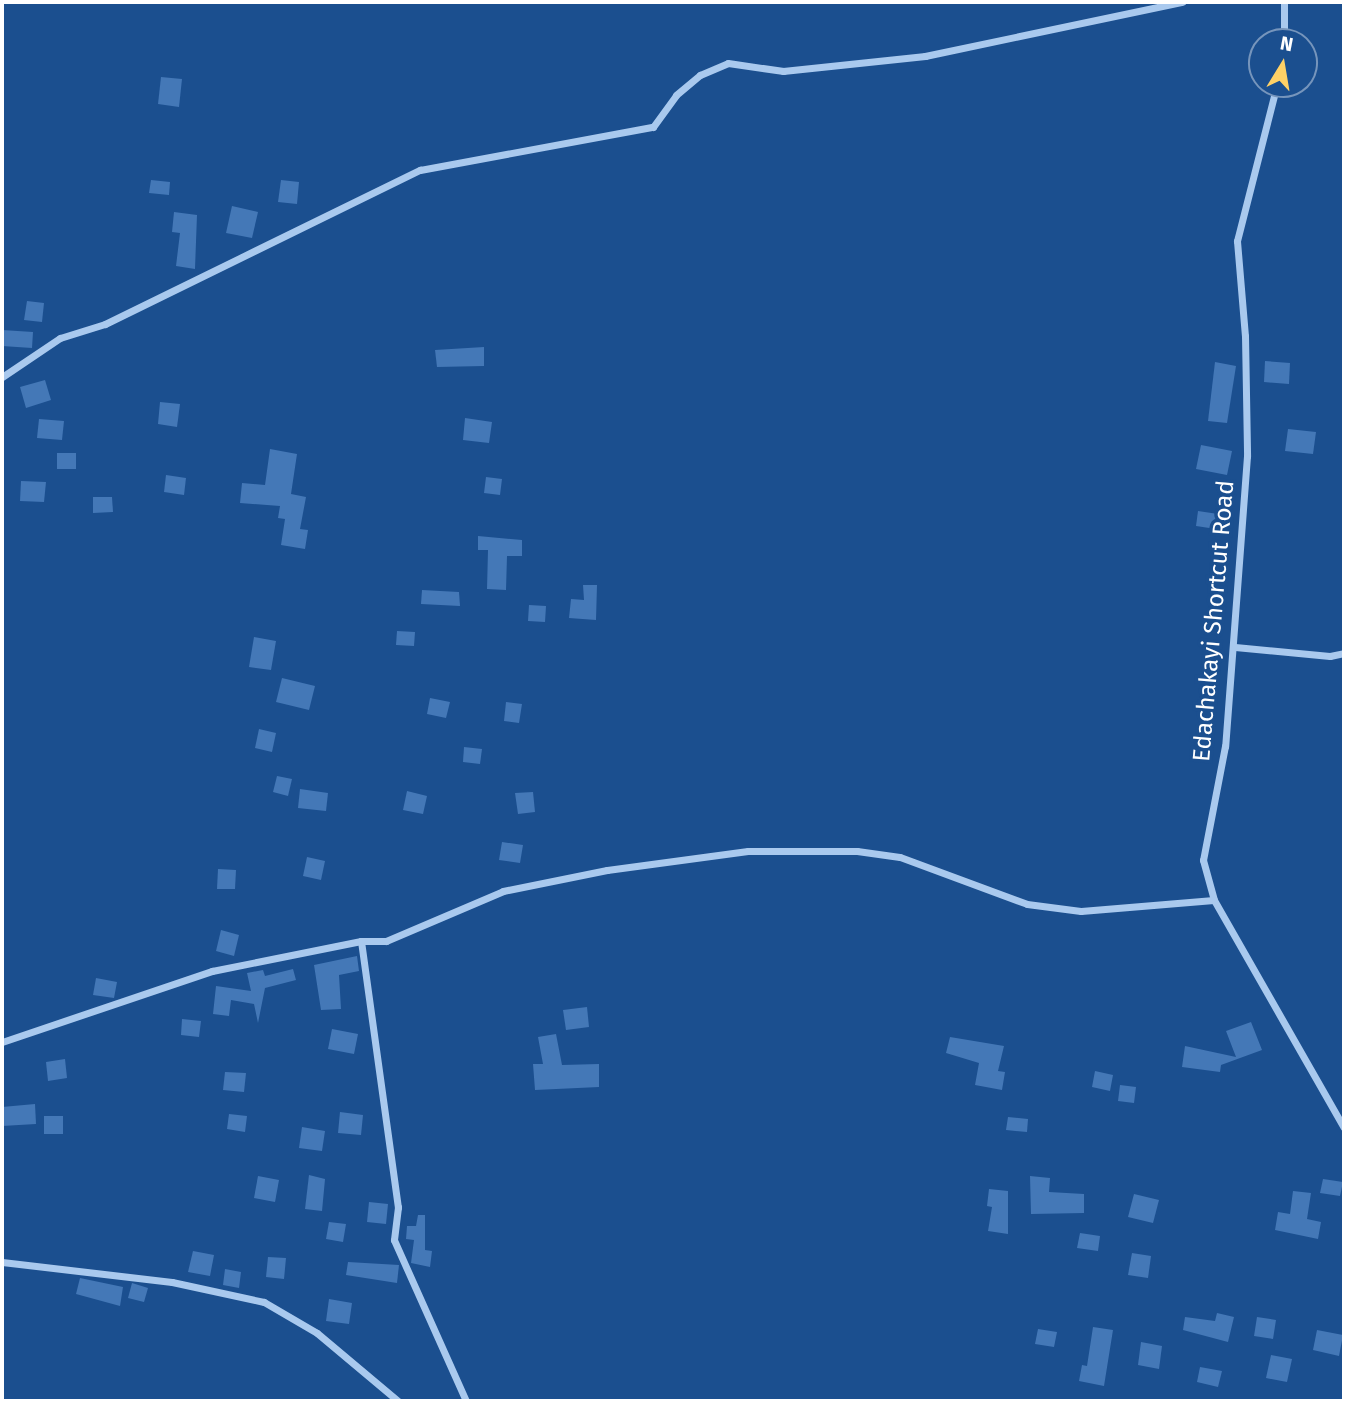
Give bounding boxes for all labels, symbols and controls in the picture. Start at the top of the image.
north arrow [1248,28,1318,98]
text: N [1278,31,1295,56]
street label: Edachakayi Shortcut Road [1187,479,1241,763]

